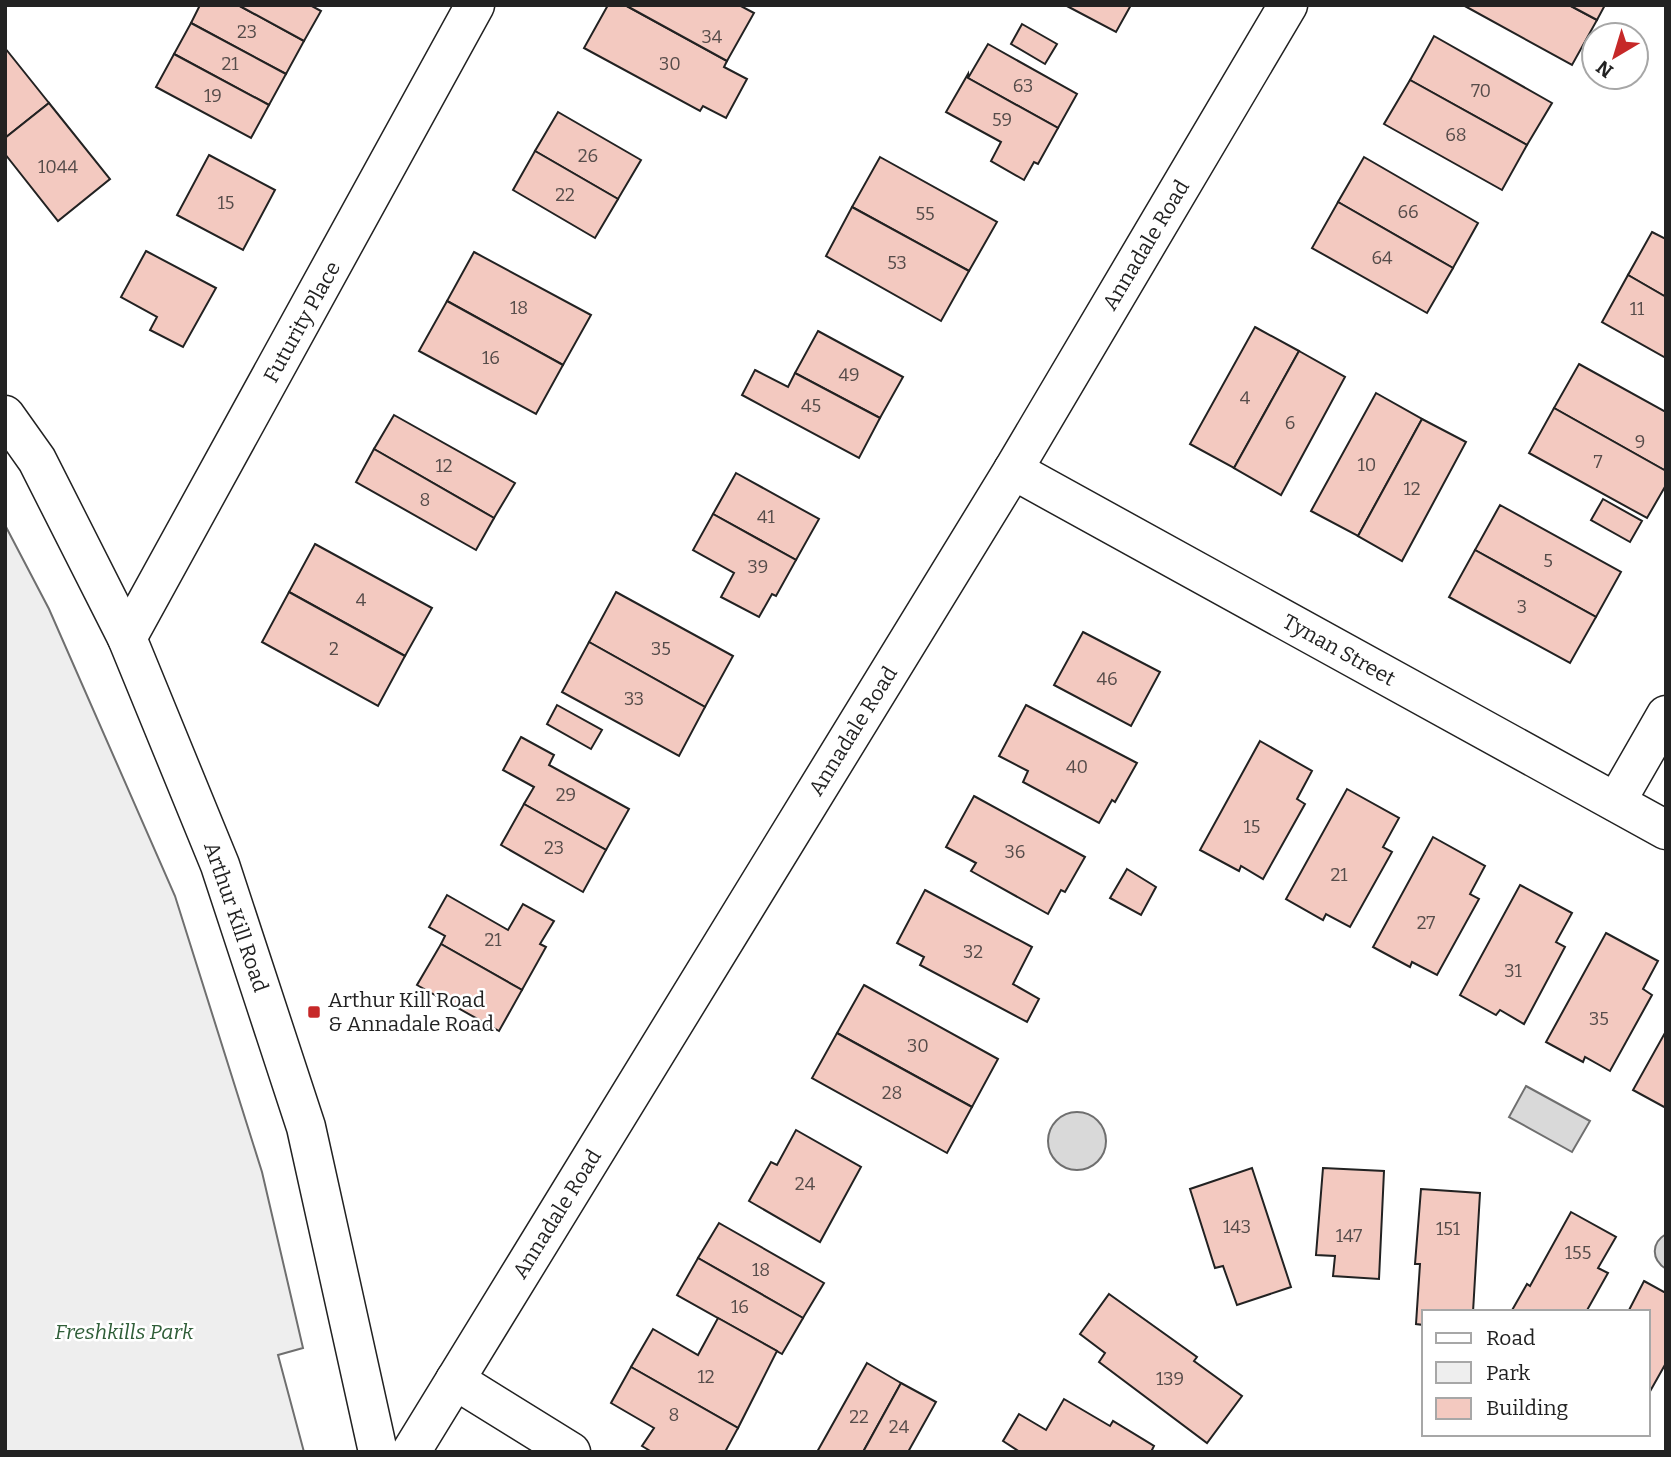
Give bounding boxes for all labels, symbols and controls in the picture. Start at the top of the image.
house number: 23 [237,21,257,43]
north arrow [1580,21,1650,91]
house number: 34 [702,26,723,48]
house number: 21 [221,53,239,75]
house number: 30 [659,53,681,75]
text: N [1592,55,1618,83]
house number: 63 [1013,75,1033,97]
house number: 70 [1471,80,1491,102]
house number: 19 [204,85,222,107]
house number: 59 [992,109,1012,131]
house number: 68 [1445,124,1467,146]
house number: 26 [578,145,598,167]
house number: 1044 [38,156,78,178]
street label: Annadale Road [1097,175,1195,315]
house number: 22 [555,184,575,206]
house number: 15 [218,192,234,214]
house number: 66 [1397,201,1419,223]
house number: 55 [915,203,935,225]
house number: 64 [1371,247,1393,269]
house number: 53 [887,252,907,274]
street label: Futurity Place [258,257,346,387]
house number: 18 [510,297,528,319]
house number: 11 [1630,298,1645,320]
house number: 16 [482,347,500,369]
house number: 49 [838,364,860,386]
house number: 4 [1240,387,1251,409]
house number: 45 [801,395,821,417]
house number: 6 [1285,412,1295,434]
house number: 9 [1635,431,1645,453]
house number: 7 [1593,451,1603,473]
house number: 10 [1358,454,1376,476]
house number: 12 [435,455,453,477]
house number: 12 [1403,478,1421,500]
house number: 8 [420,489,430,511]
house number: 41 [757,506,776,528]
house number: 5 [1543,550,1553,572]
house number: 39 [748,556,768,578]
house number: 4 [356,589,367,611]
house number: 3 [1517,596,1527,618]
street label: Tynan Street [1278,608,1400,692]
house number: 2 [329,638,339,660]
house number: 35 [651,638,671,660]
street label: Annadale Road [803,662,903,800]
house number: 46 [1096,668,1118,690]
house number: 33 [624,688,644,710]
house number: 40 [1066,756,1088,778]
house number: 29 [556,784,576,806]
house number: 15 [1244,816,1260,838]
house number: 23 [544,837,564,859]
street label: Arthur Kill Road [198,838,274,996]
house number: 36 [1005,841,1025,863]
house number: 21 [1330,864,1348,886]
house number: 27 [1417,912,1435,934]
house number: 21 [484,929,502,951]
house number: 32 [963,941,983,963]
house number: 31 [1504,960,1522,982]
place label: Arthur Kill Road & Annadale Road [328,987,494,1037]
marker: Arthur Kill Road & Annadale Road [306,1004,322,1020]
house number: 35 [1589,1008,1609,1030]
house number: 30 [907,1035,929,1057]
house number: 28 [882,1082,902,1104]
street label: Annadale Road [507,1145,607,1283]
house number: 24 [795,1173,816,1195]
house number: 143 [1223,1216,1251,1238]
house number: 151 [1436,1218,1461,1240]
house number: 147 [1336,1225,1362,1247]
house number: 155 [1565,1242,1591,1264]
house number: 18 [752,1259,770,1281]
house number: 16 [731,1296,749,1318]
legend [1422,1310,1650,1436]
park label: Freshkills Park [55,1319,194,1345]
text: Road [1486,1325,1535,1351]
text: Park [1486,1360,1530,1386]
house number: 12 [697,1366,715,1388]
house number: 139 [1156,1368,1184,1390]
text: Building [1486,1395,1569,1421]
house number: 8 [669,1404,679,1426]
house number: 22 [849,1406,869,1428]
house number: 24 [889,1416,910,1438]

